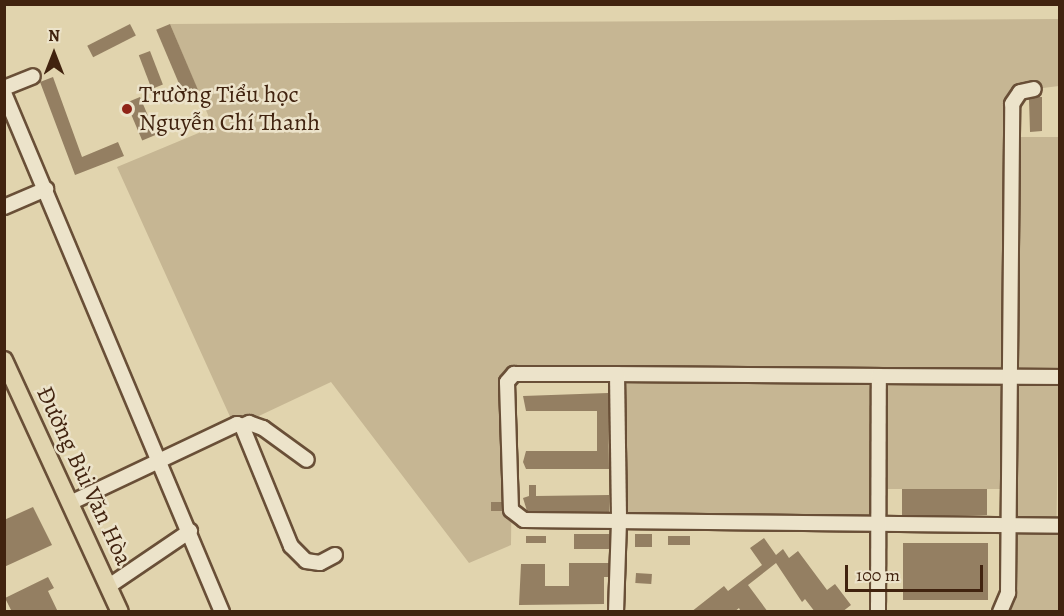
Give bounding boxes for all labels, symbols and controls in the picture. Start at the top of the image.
north arrow [24,24,84,84]
text: N [48,25,60,47]
place label: Trường Tiểu học Nguyễn Chí Thanh [139,81,320,137]
marker: Trường Tiểu học Nguyễn Chí Thanh [120,102,134,116]
street label: Đường Bùi Văn Hòa [30,382,138,570]
scale bar [848,553,986,591]
text: 100 m [856,563,900,587]

